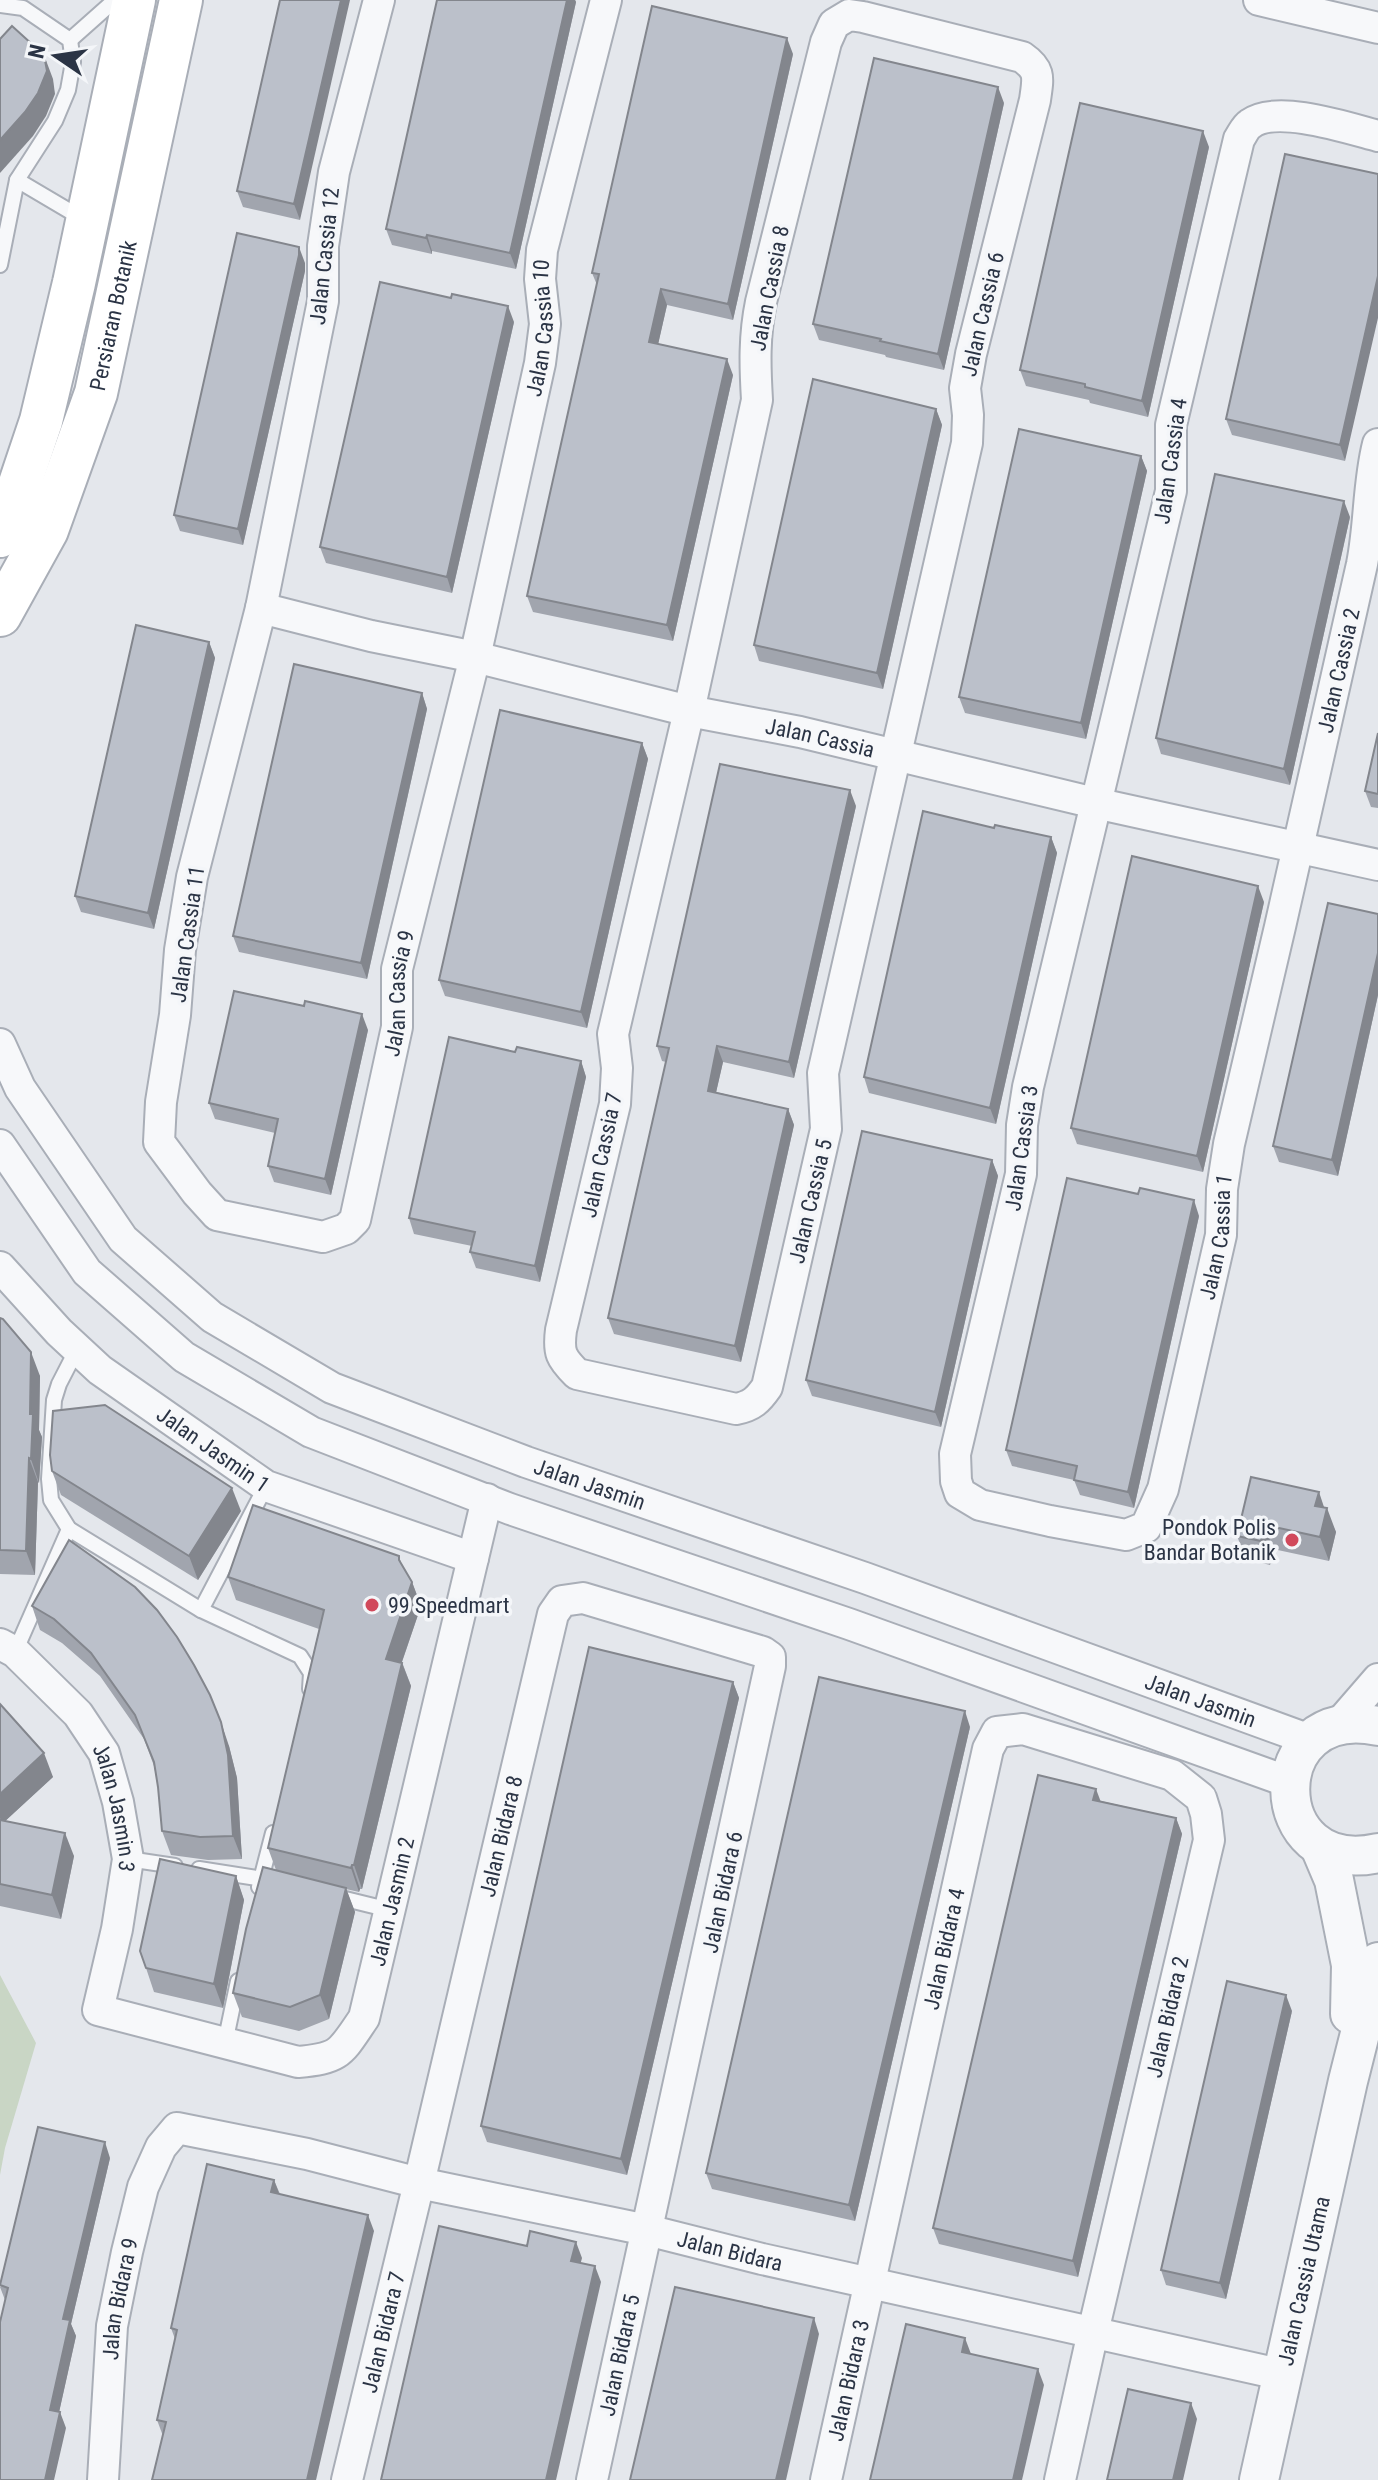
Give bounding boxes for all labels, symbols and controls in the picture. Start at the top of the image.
north arrow [16,16,96,96]
text: N [23,42,51,61]
street label: Jalan Cassia 12 [305,186,344,326]
street label: Jalan Cassia 8 [745,223,794,353]
street label: Persiaran Botanik [85,238,142,393]
street label: Jalan Cassia 6 [956,249,1009,379]
street label: Jalan Cassia 10 [521,259,558,399]
street label: Jalan Cassia 4 [1149,396,1192,526]
street label: Jalan Cassia 2 [1313,606,1365,735]
street label: Jalan Cassia [763,714,877,763]
street label: Jalan Cassia 11 [166,864,209,1004]
street label: Jalan Cassia 9 [379,928,419,1059]
street label: Jalan Cassia 3 [1000,1083,1043,1213]
street label: Jalan Cassia 7 [576,1090,627,1220]
street label: Jalan Cassia 5 [784,1136,837,1266]
street label: Jalan Cassia 1 [1195,1172,1237,1302]
street label: Jalan Jasmin 1 [152,1402,274,1498]
street label: Jalan Jasmin [531,1454,649,1515]
place label: Pondok Polis Bandar Botanik [1144,1515,1276,1565]
marker: Pondok Polis Bandar Botanik [1283,1531,1301,1549]
place label: 99 Speedmart [388,1593,509,1618]
marker: 99 Speedmart [363,1596,381,1614]
street label: Jalan Jasmin [1142,1669,1259,1732]
street label: Jalan Jasmin 3 [87,1738,140,1874]
street label: Jalan Bidara 8 [475,1773,528,1899]
street label: Jalan Bidara 6 [697,1829,748,1955]
street label: Jalan Jasmin 2 [365,1835,419,1969]
street label: Jalan Bidara 4 [919,1886,970,2012]
street label: Jalan Bidara 2 [1141,1954,1194,2080]
street label: Jalan Cassia Utama [1273,2194,1335,2368]
street label: Jalan Bidara [674,2226,785,2276]
street label: Jalan Bidara 9 [98,2235,143,2361]
street label: Jalan Bidara 7 [357,2269,410,2396]
street label: Jalan Bidara 5 [594,2292,645,2418]
street label: Jalan Bidara 3 [823,2317,874,2444]

